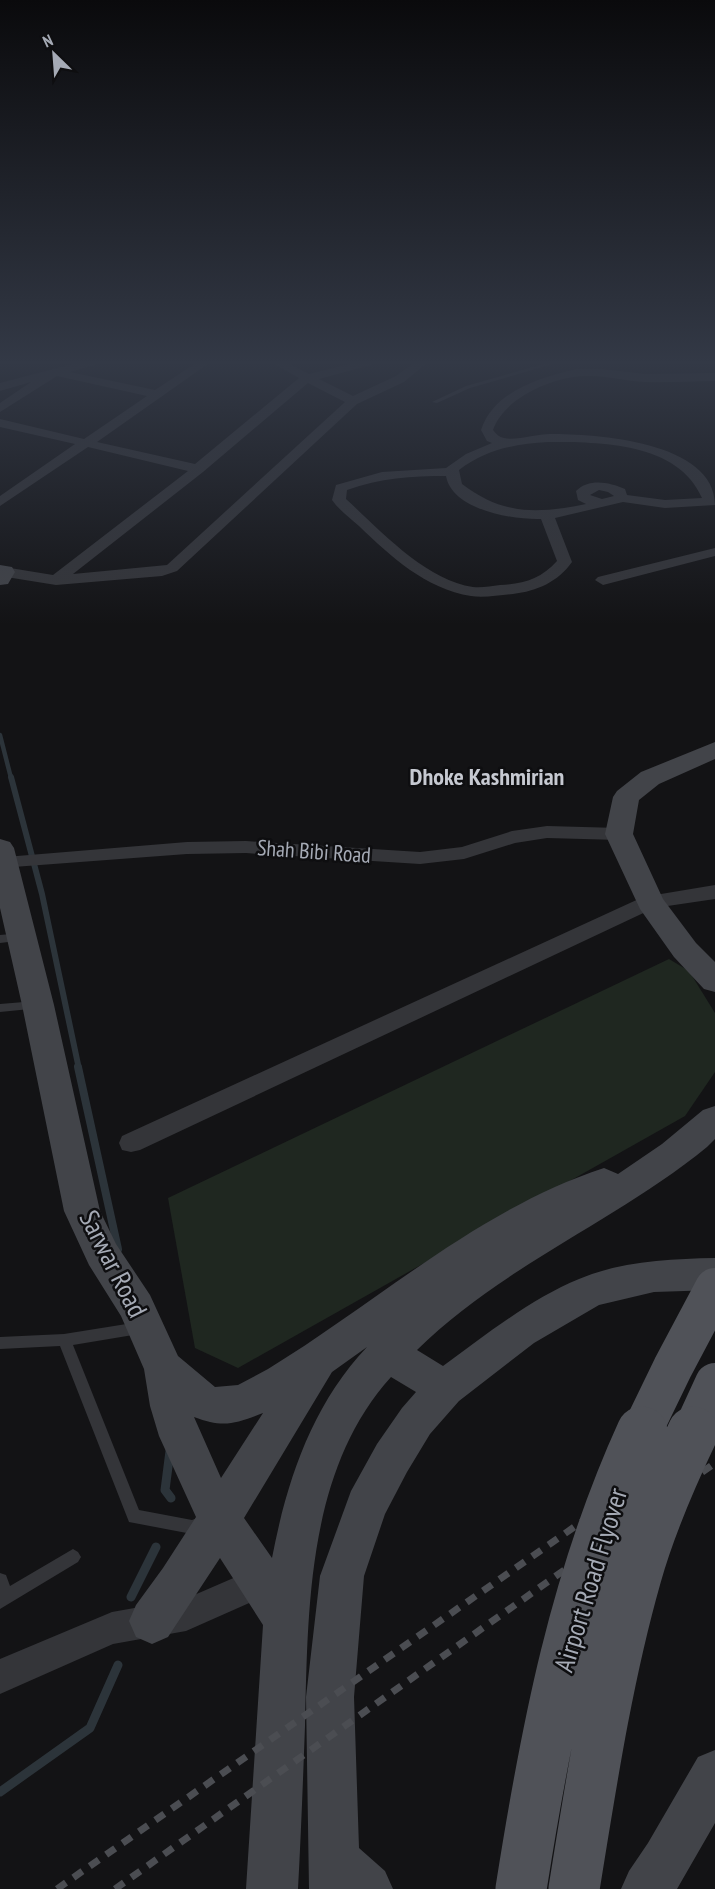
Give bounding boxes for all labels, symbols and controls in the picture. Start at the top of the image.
north arrow [24,24,84,84]
text: N [40,30,56,51]
district label: Dhoke Kashmirian [410,761,564,792]
street label: Shah Bibi Road [256,833,372,869]
street label: Sarwar Road [72,1204,155,1323]
street label: Airport Road Flyover [546,1483,634,1676]

